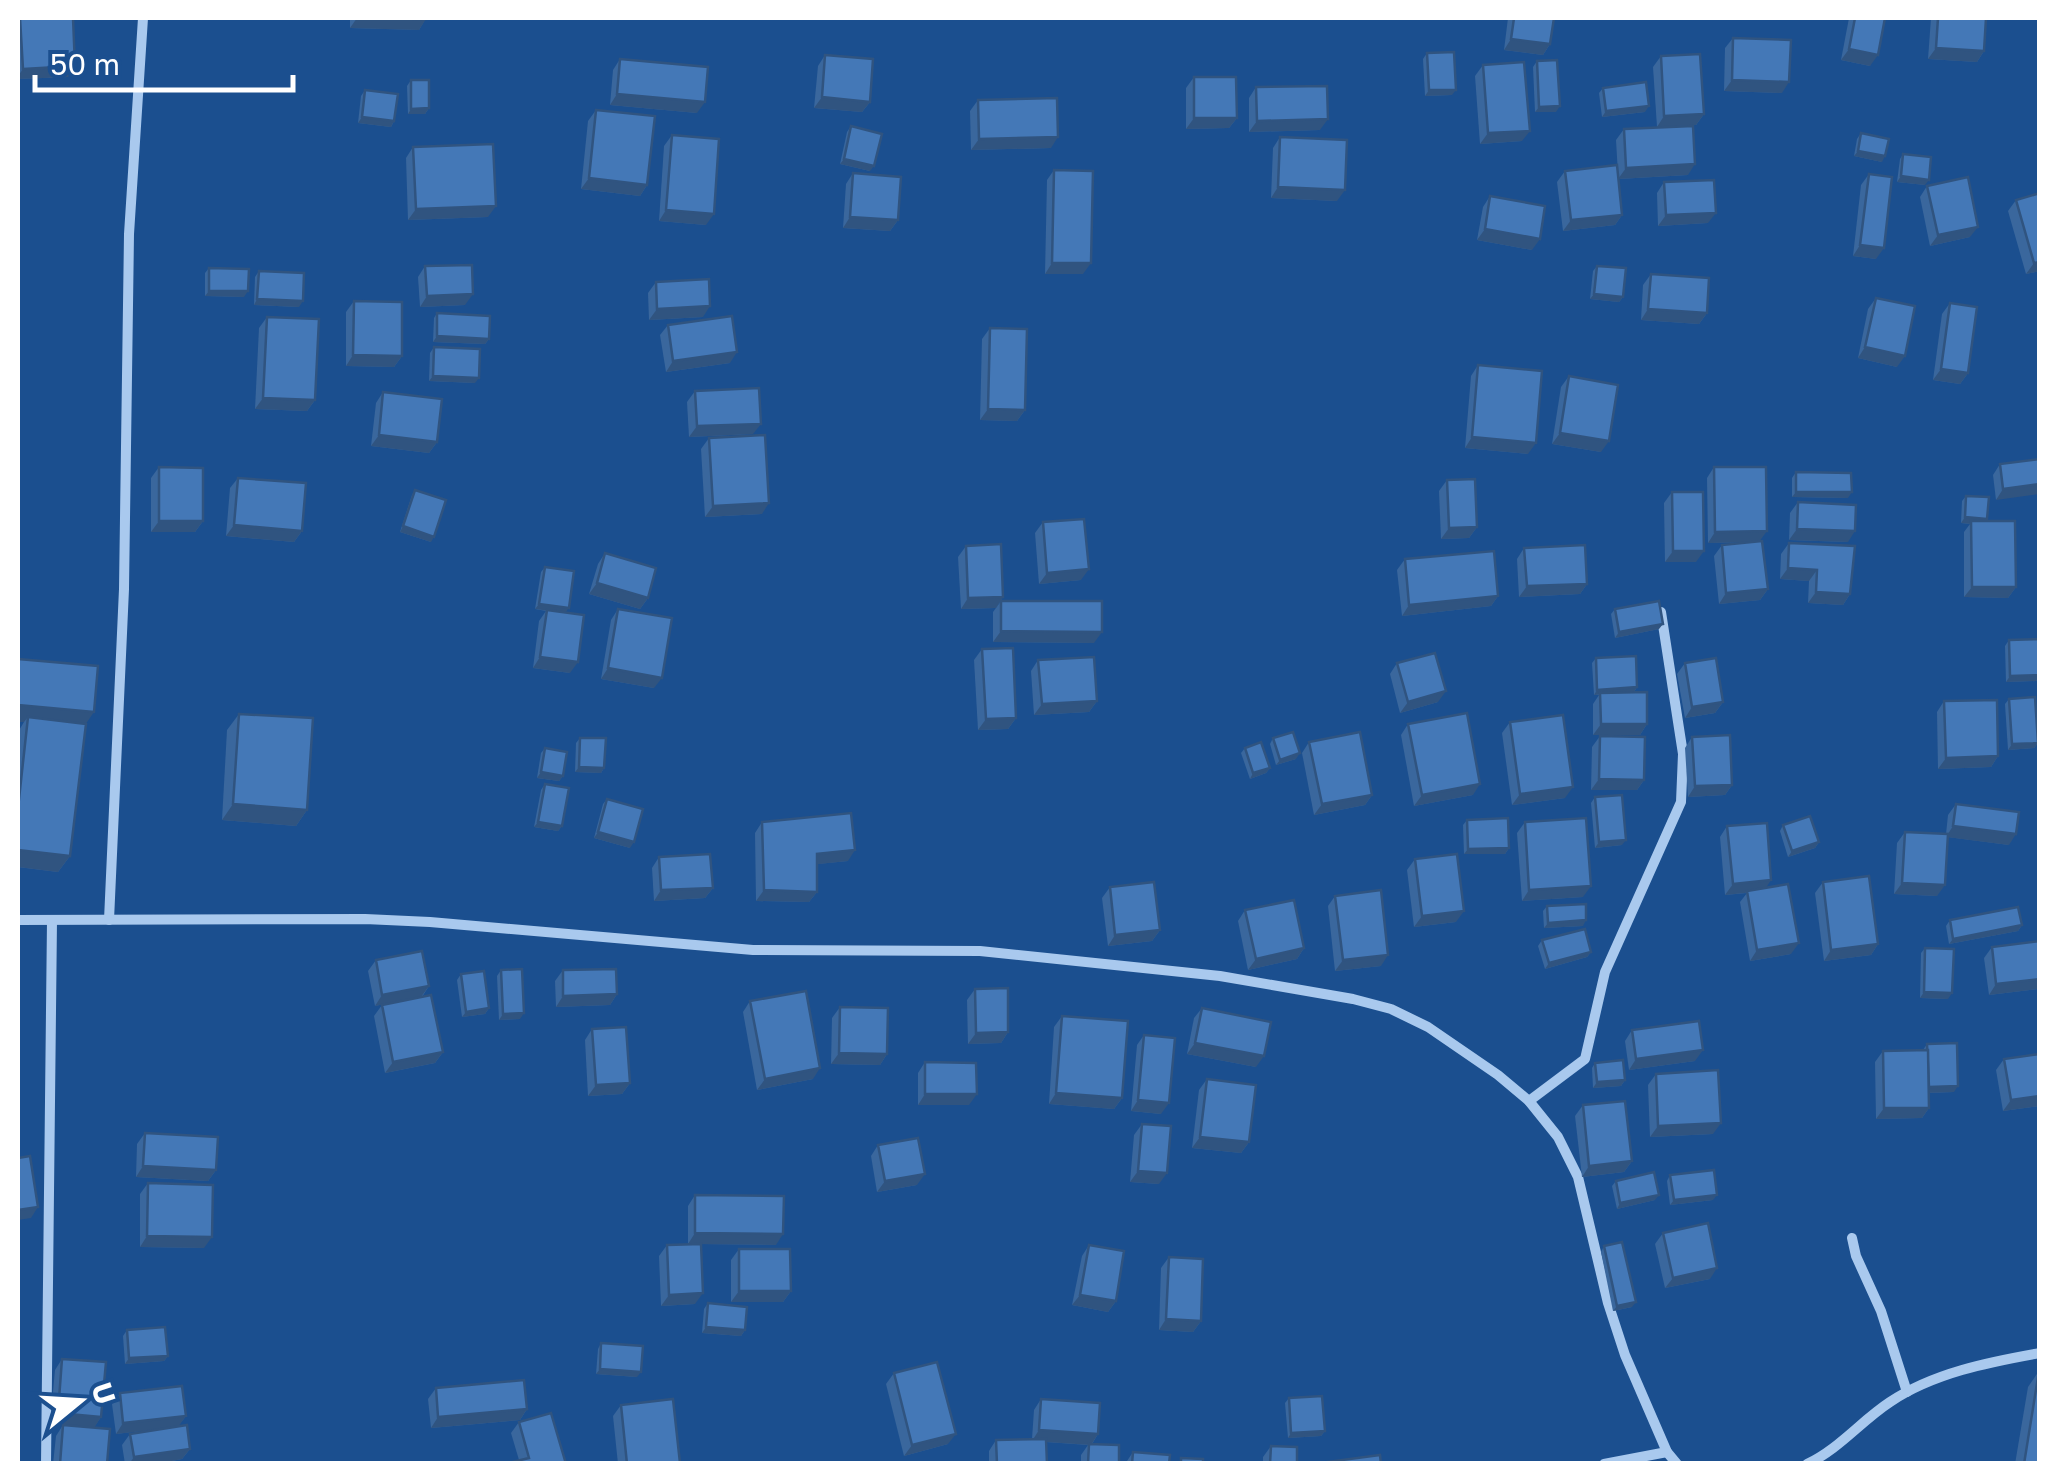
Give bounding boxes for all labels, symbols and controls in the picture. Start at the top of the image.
scale bar [35,30,292,92]
text: 50 m [50,46,120,82]
north arrow [30,1351,130,1451]
text: U [85,1378,123,1408]

